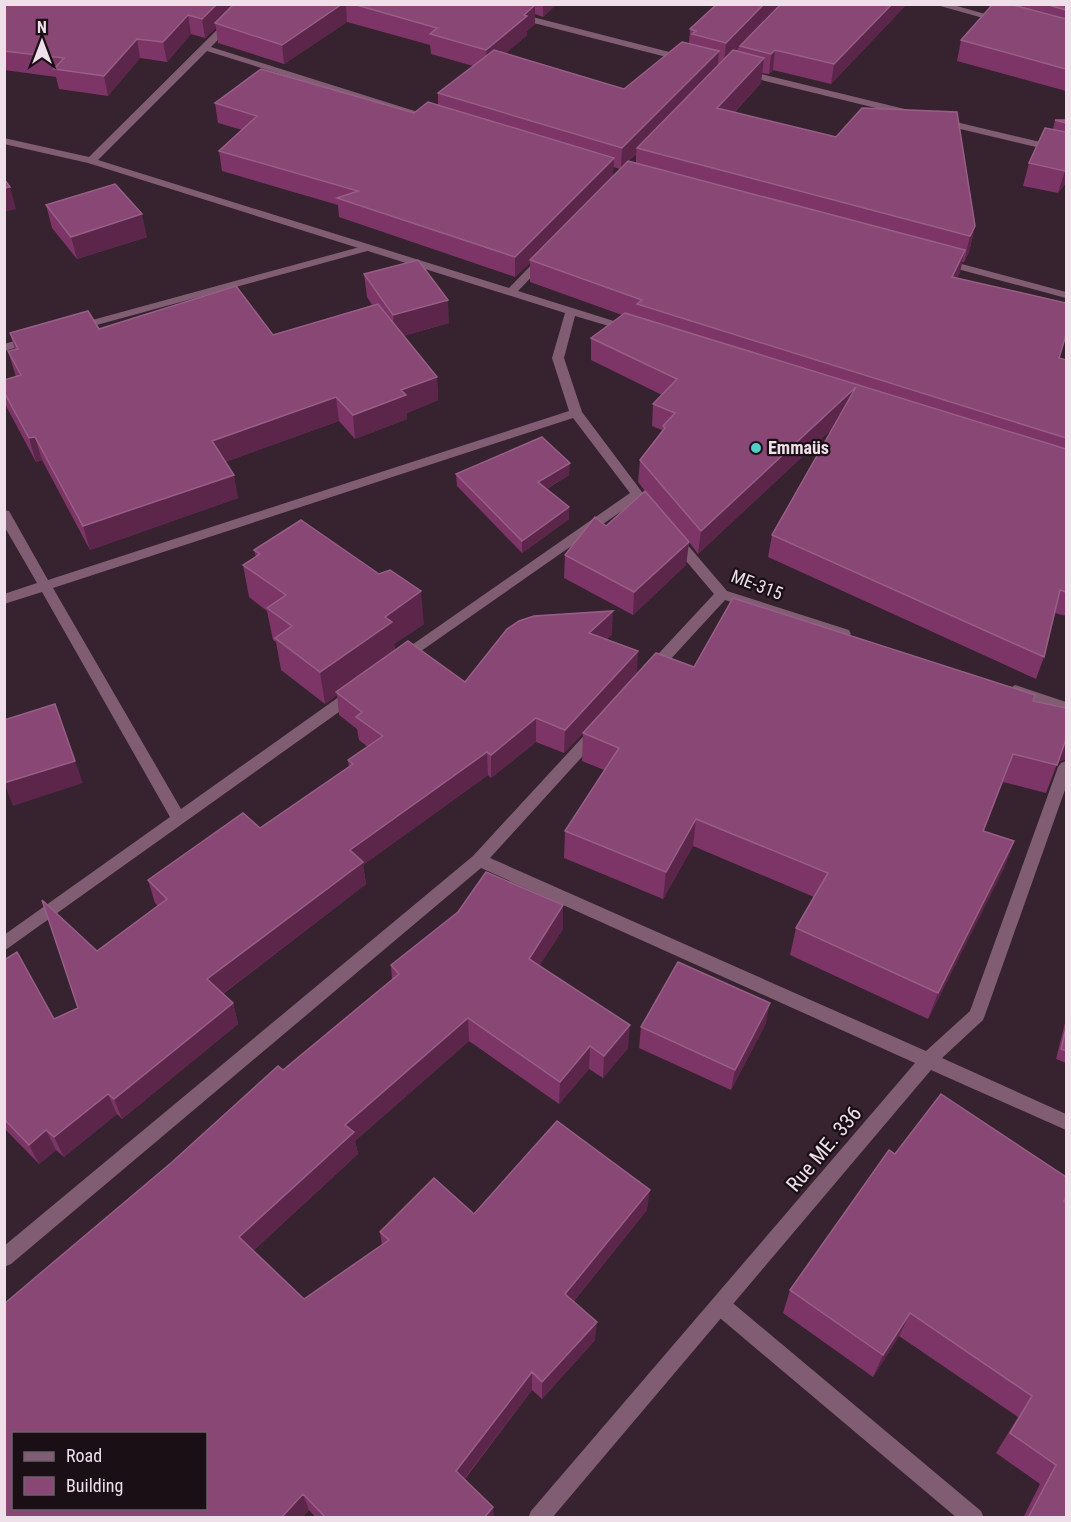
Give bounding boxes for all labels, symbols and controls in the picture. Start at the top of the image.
north arrow [12,12,72,72]
text: N [37,18,47,37]
place label: Emmaüs [768,437,829,458]
marker: Emmaüs [749,441,763,455]
street label: ME-315 [728,565,786,604]
street label: Rue ME. 336 [781,1102,867,1196]
legend [12,1432,207,1510]
text: Road [66,1445,102,1466]
text: Building [66,1475,123,1496]

